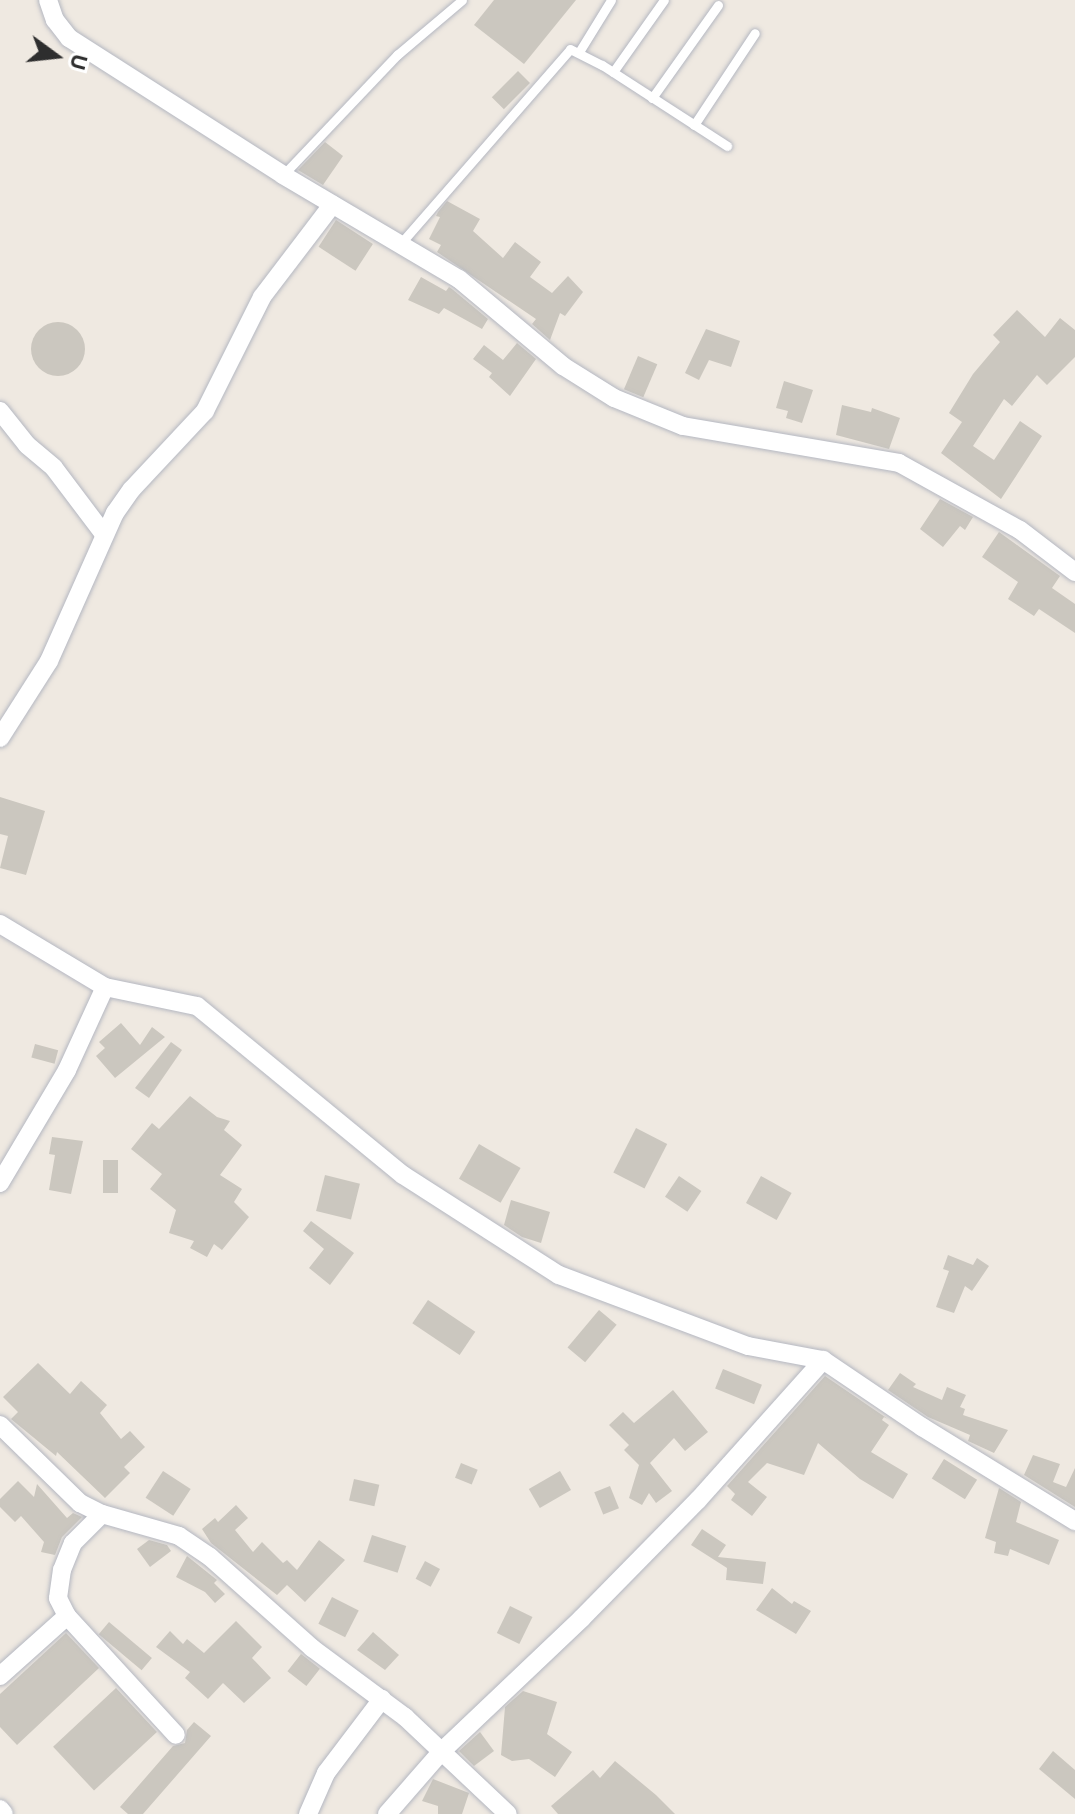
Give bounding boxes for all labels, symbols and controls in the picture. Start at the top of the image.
north arrow [16,16,96,96]
text: U [66,52,94,73]

